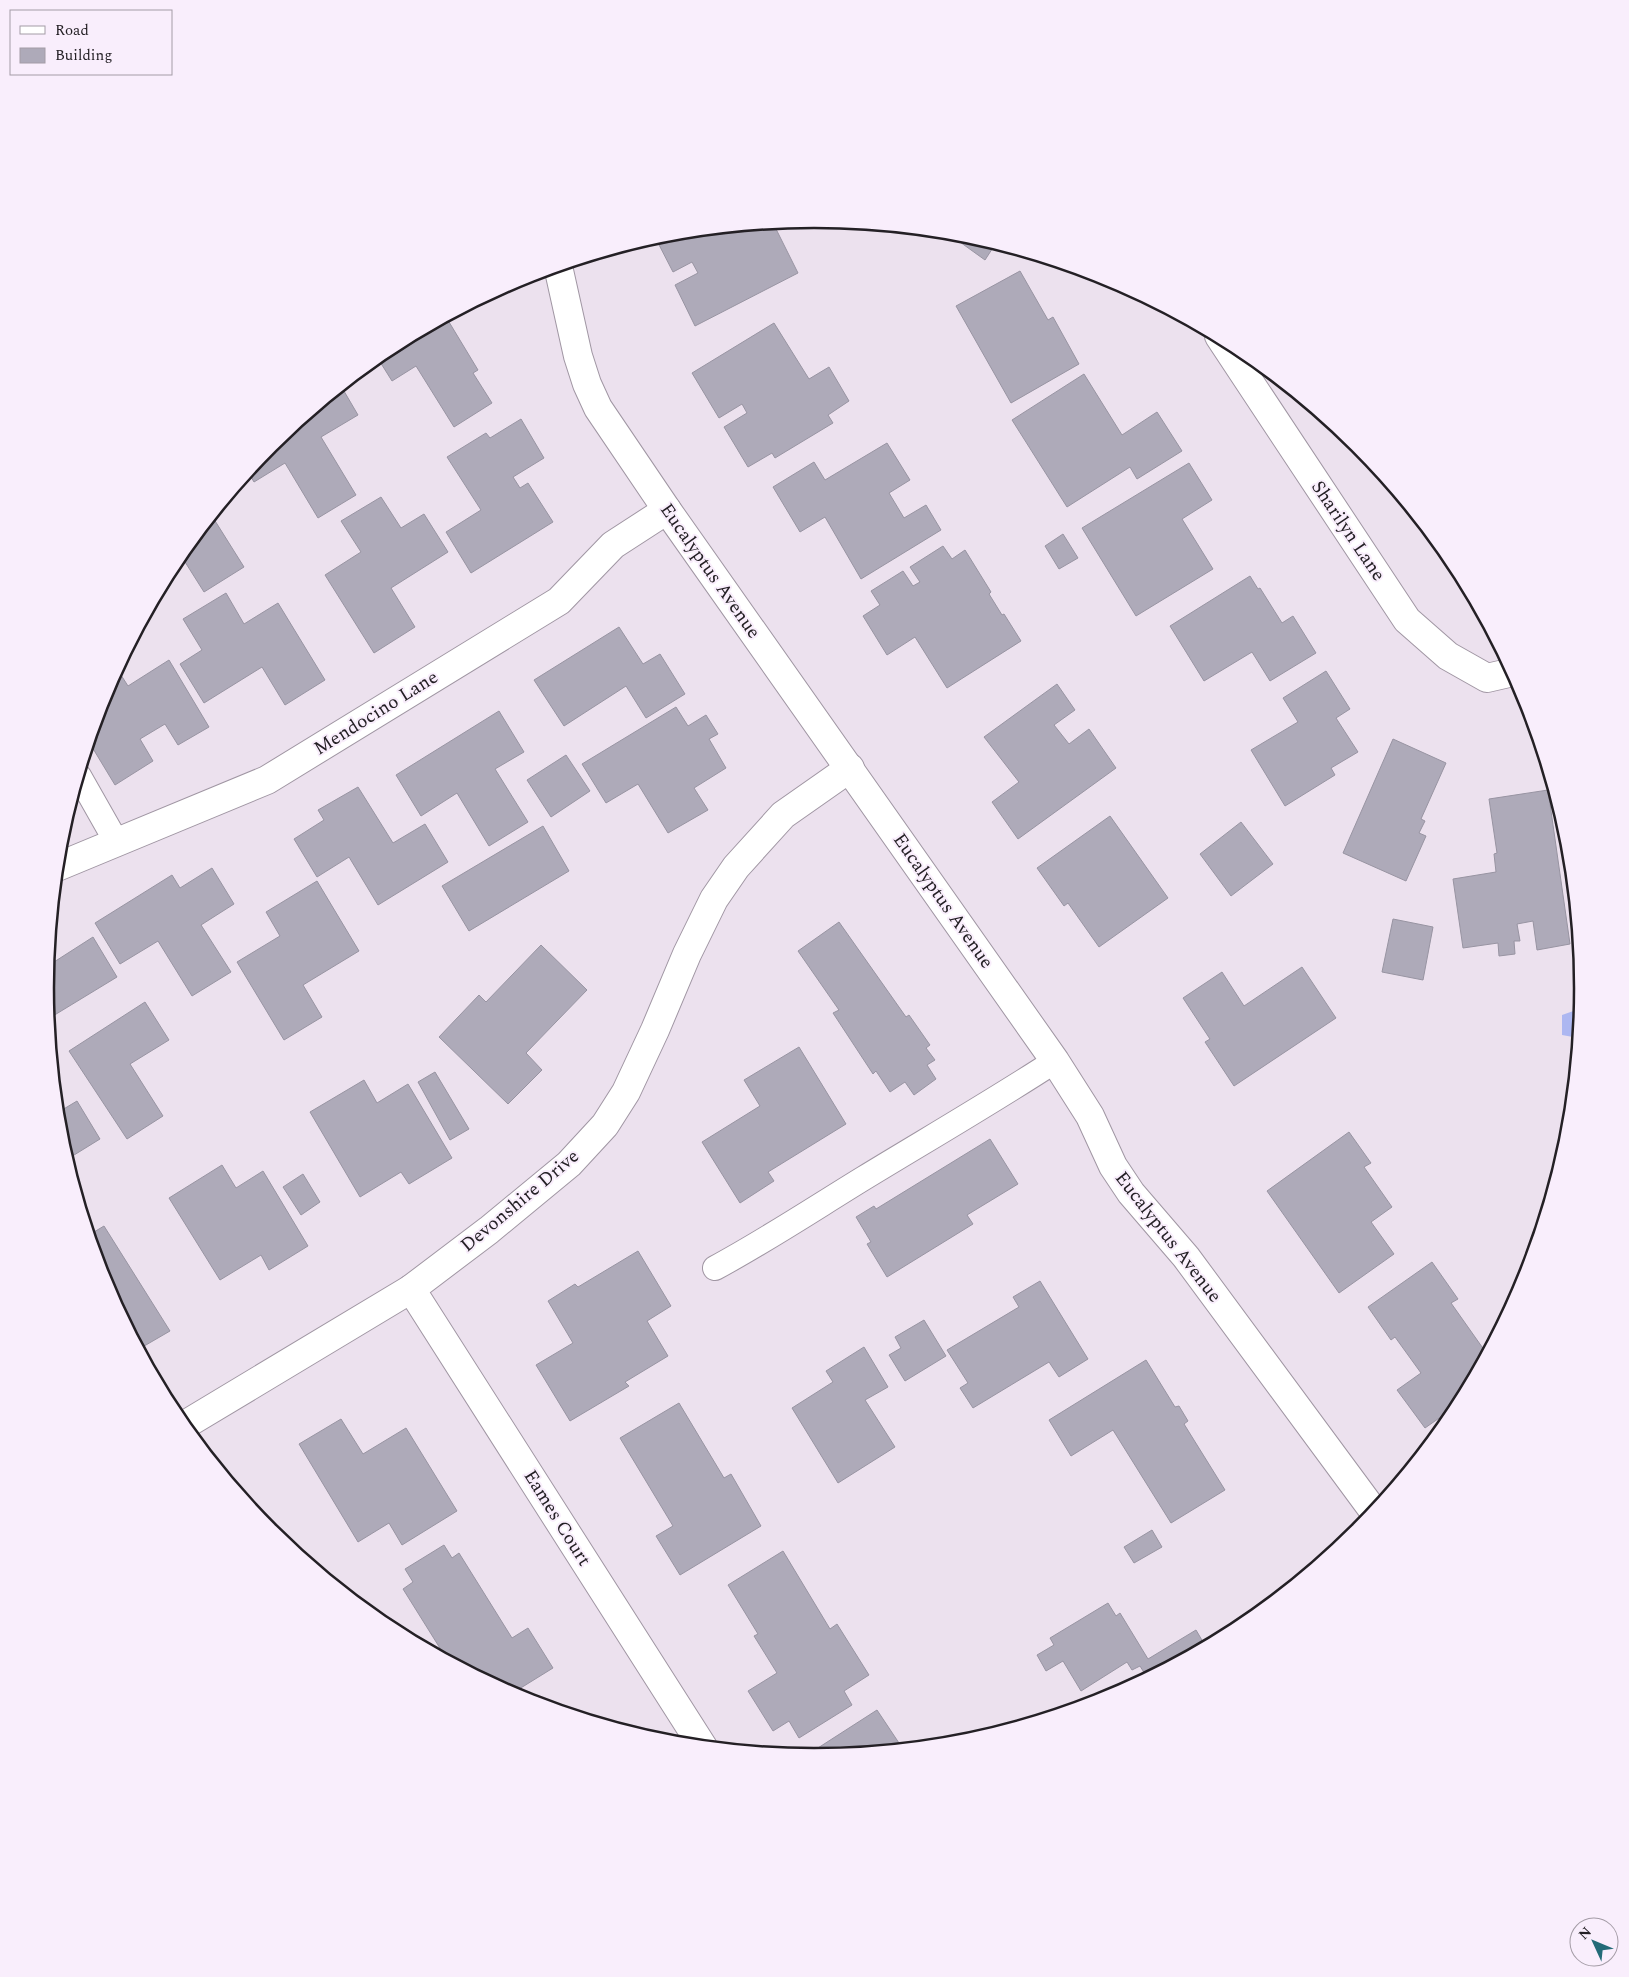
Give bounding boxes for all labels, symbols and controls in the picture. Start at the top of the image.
legend [10,10,172,75]
text: Road [55,19,89,42]
text: Building [55,44,112,67]
street label: Sharilyn Lane [1304,475,1392,587]
street label: Eucalyptus Avenue [652,497,768,645]
street label: Mendocino Lane [308,663,444,763]
street label: Eucalyptus Avenue [885,827,1001,975]
street label: Devonshire Drive [454,1142,586,1260]
street label: Eucalyptus Avenue [1107,1165,1229,1309]
street label: Eames Court [516,1464,598,1572]
north arrow [1569,1917,1619,1967]
text: N [1573,1922,1597,1945]

